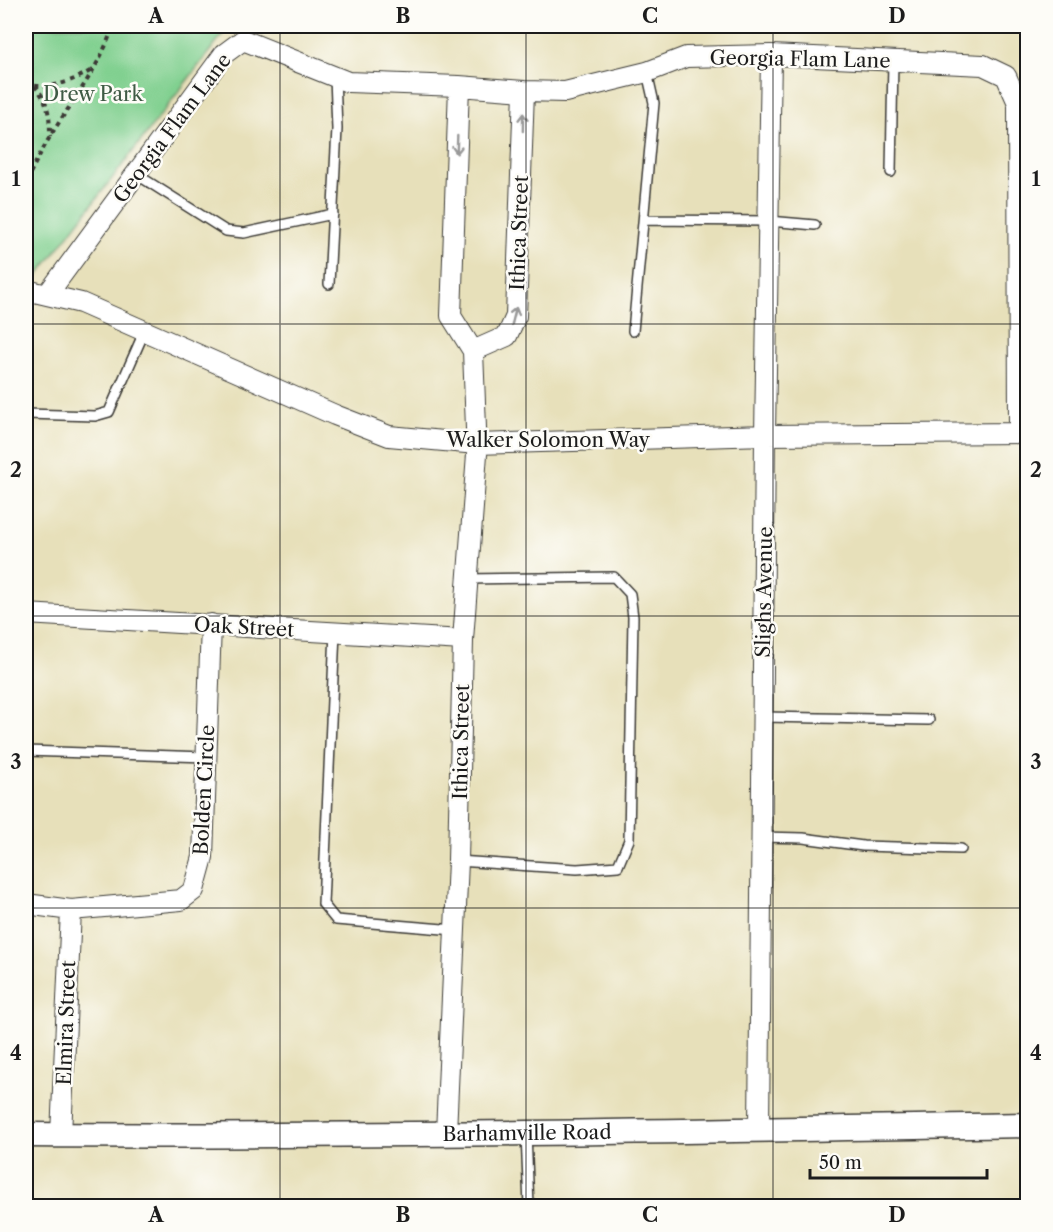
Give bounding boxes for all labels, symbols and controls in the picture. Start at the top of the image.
text: A [147,4,164,28]
text: B [396,4,411,28]
text: C [642,4,658,28]
text: D [888,4,906,28]
street label: Georgia Flam Lane [709,45,891,73]
street label: Georgia Flam Lane [108,49,236,207]
park label: Drew Park [43,82,144,106]
one-way arrow [517,112,529,132]
one-way arrow [452,134,463,154]
text: 1 [12,167,21,191]
text: 1 [1032,167,1041,191]
street label: Ithica Street [505,175,533,291]
one-way arrow [508,307,520,326]
street label: Walker Solomon Way [445,428,651,452]
text: 2 [10,458,22,482]
text: 2 [1030,458,1042,482]
street label: Slighs Avenue [751,526,777,658]
street label: Oak Street [193,612,295,642]
street label: Ithica Street [448,684,474,800]
street label: Bolden Circle [189,724,219,856]
text: 3 [10,750,22,774]
text: 3 [1030,750,1042,774]
street label: Elmira Street [52,960,80,1086]
text: 4 [10,1041,22,1065]
text: 4 [1030,1041,1042,1065]
street label: Barhamville Road [442,1120,612,1146]
scale bar [810,1142,987,1180]
text: 50 m [819,1152,862,1174]
text: A [147,1203,164,1227]
text: B [396,1203,411,1227]
text: C [642,1203,658,1227]
text: D [888,1203,906,1227]

